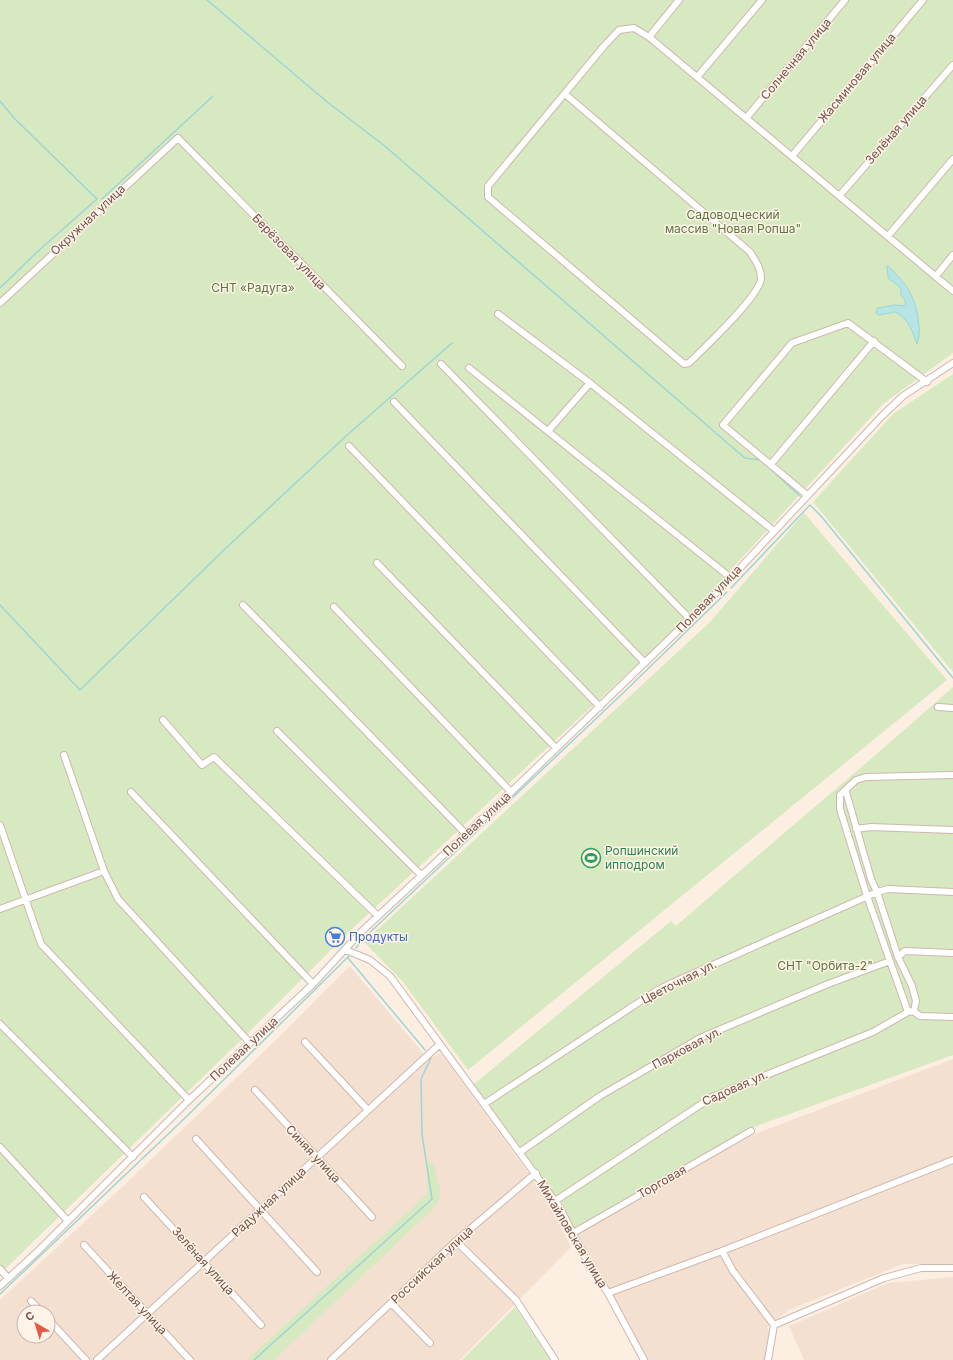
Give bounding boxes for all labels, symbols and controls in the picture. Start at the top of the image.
street label: Солнечная улица [757,15,834,103]
street label: Жасминовая улица [815,30,899,126]
street label: Зелёная улица [862,92,930,167]
street label: Окружная улица [47,181,128,258]
park label: Садоводческий массив "Новая Ропша" [665,207,801,236]
street label: Берёзовая улица [249,211,329,293]
park label: СНТ «Радуга» [211,280,295,295]
street label: Полевая улица [673,562,744,635]
street label: Полевая улица [439,788,514,859]
place label: Ропшинский ипподром [605,843,678,872]
sports icon: Ропшинский ипподром [580,847,602,869]
supermarket icon: Продукты [324,926,346,948]
place label: Продукты [349,929,408,944]
street label: Цветочная ул. [639,956,719,1007]
park label: СНТ "Орбита-2" [777,958,873,973]
street label: Полевая улица [206,1013,281,1084]
street label: Парковая ул. [649,1023,724,1072]
street label: Садовая ул. [700,1066,770,1109]
street label: Синяя улица [283,1122,344,1186]
street label: Торговая [635,1162,689,1201]
street label: Радужная улица [228,1163,309,1240]
street label: Михайловская улица [534,1177,611,1291]
street label: Российская улица [387,1223,476,1307]
street label: Зелёная улица [169,1224,238,1298]
street label: Желтая улица [104,1268,171,1338]
north arrow [16,1304,56,1344]
text: С [22,1308,37,1324]

